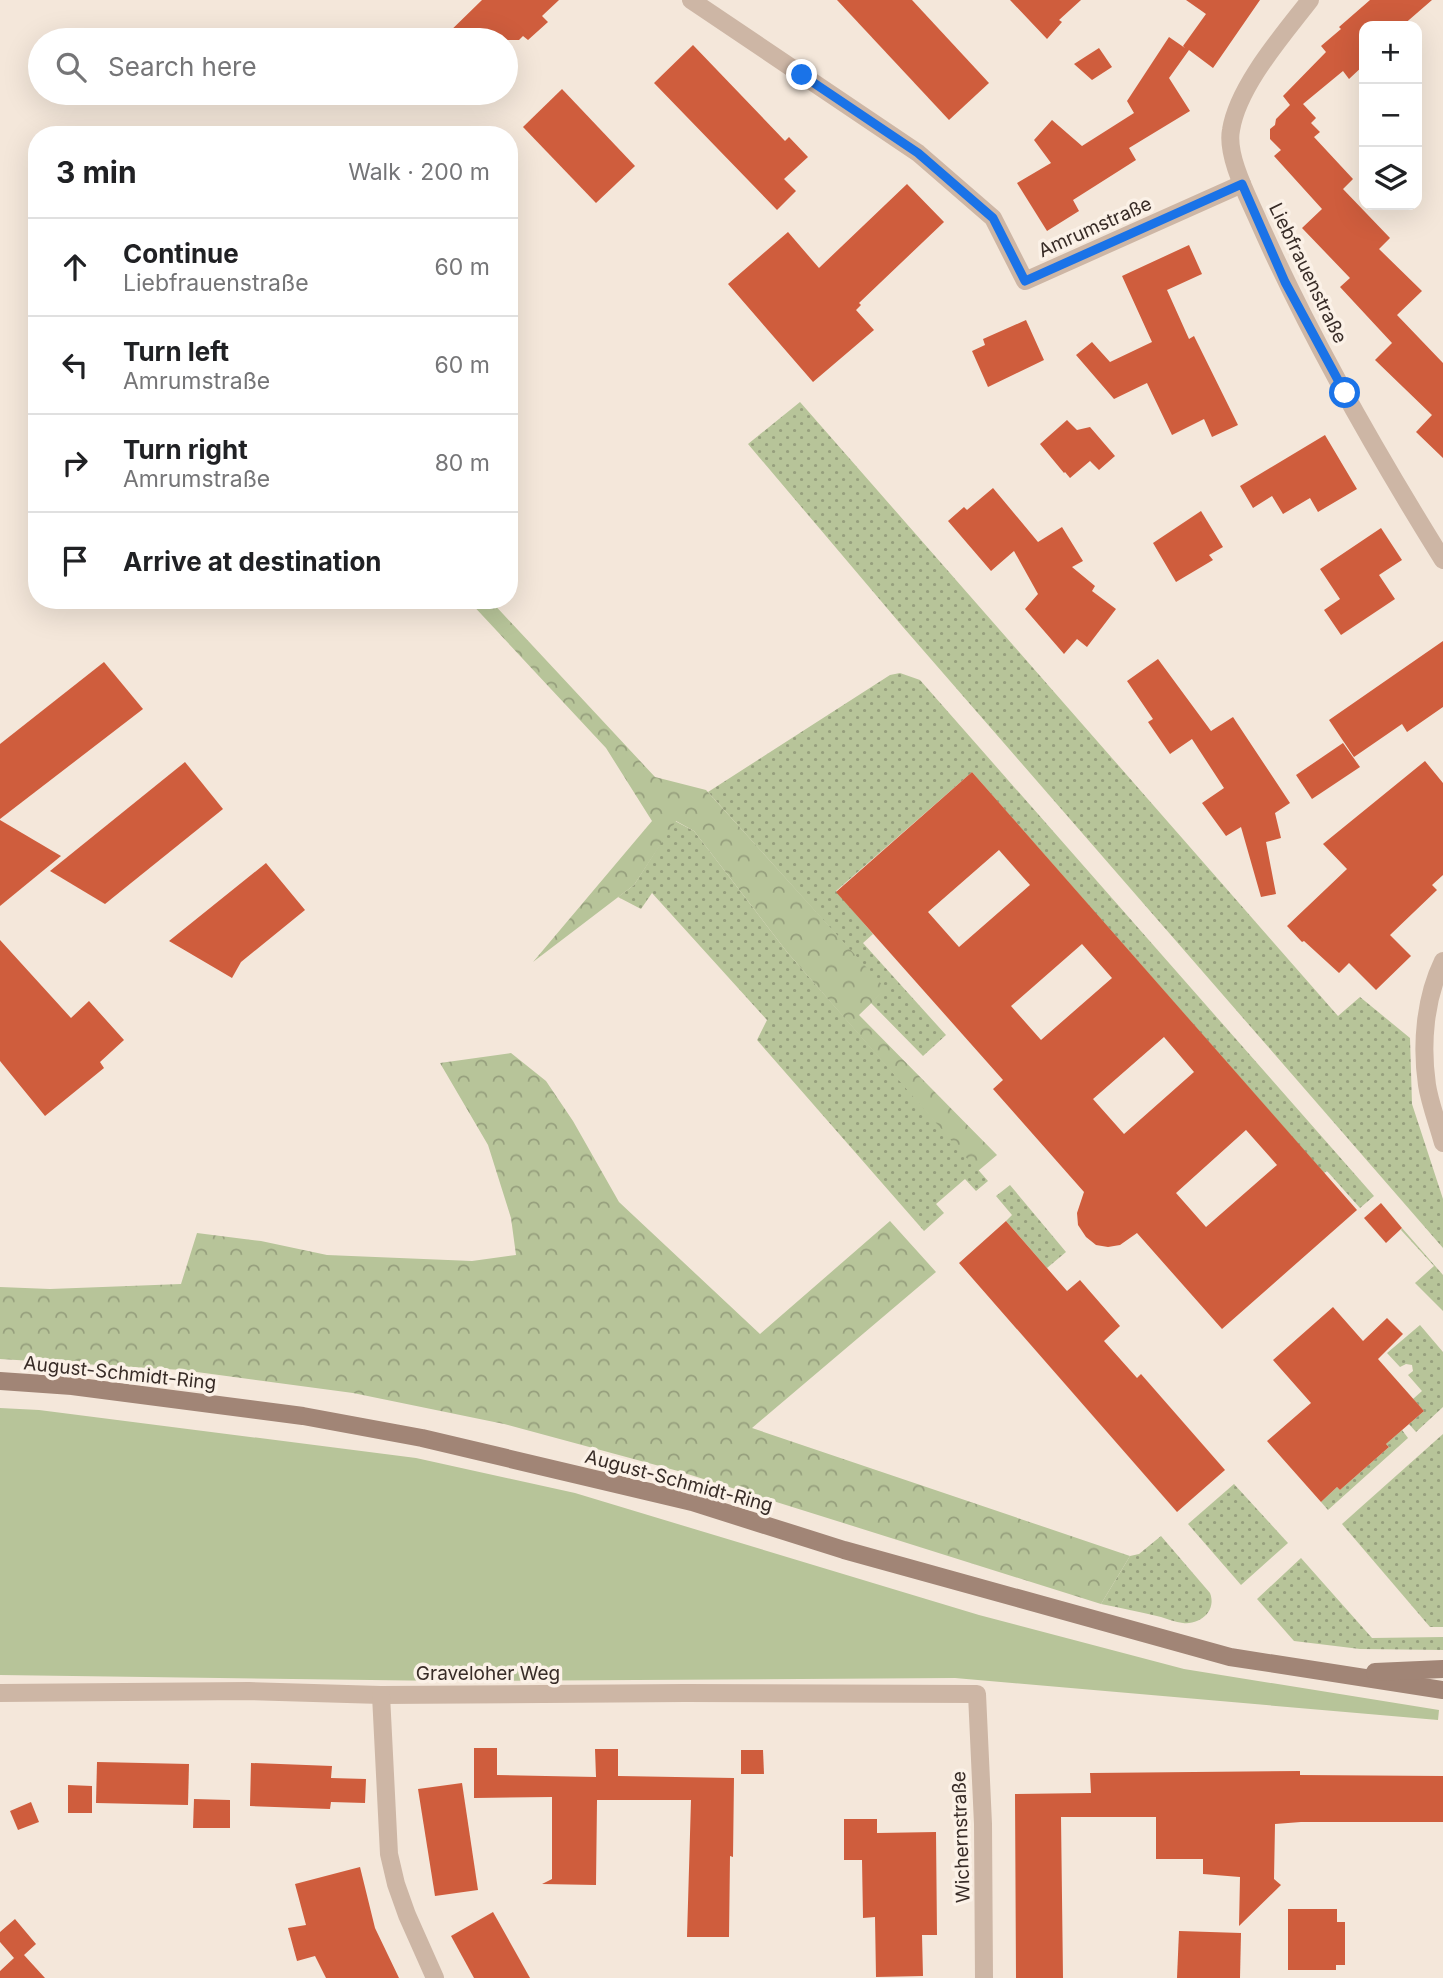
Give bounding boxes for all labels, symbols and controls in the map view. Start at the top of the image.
map controls [1359,21,1422,210]
button: + [1359,21,1422,84]
search box [28,28,518,105]
icon: search [52,48,90,86]
text: Search here [108,51,257,82]
route end [786,59,817,90]
button: − [1359,84,1422,147]
button: layers [1359,147,1422,210]
text: 3 min [56,154,137,190]
text: Walk · 200 m [348,158,490,186]
street label: Amrumstraße [1035,192,1155,262]
street label: Liebfrauenstraße [1264,199,1352,347]
text: Continue [123,238,239,269]
icon: ahead [56,248,94,286]
text: 60 m [435,253,490,281]
text: Liebfrauenstraße [123,269,309,297]
text: Turn left [123,336,229,367]
icon: left [56,346,94,384]
text: 60 m [435,351,490,379]
text: Amrumstraße [123,367,270,395]
route start [1329,377,1360,408]
text: Turn right [123,434,248,465]
icon: right [56,444,94,482]
text: 80 m [435,449,490,477]
text: Amrumstraße [123,465,270,493]
icon: arrive [56,542,94,580]
text: Arrive at destination [123,546,382,577]
street label: August-Schmidt-Ring [23,1351,217,1395]
street label: August-Schmidt-Ring [583,1445,775,1517]
street label: Graveloher Weg [416,1662,560,1685]
street label: Wichernstraße [947,1771,975,1903]

